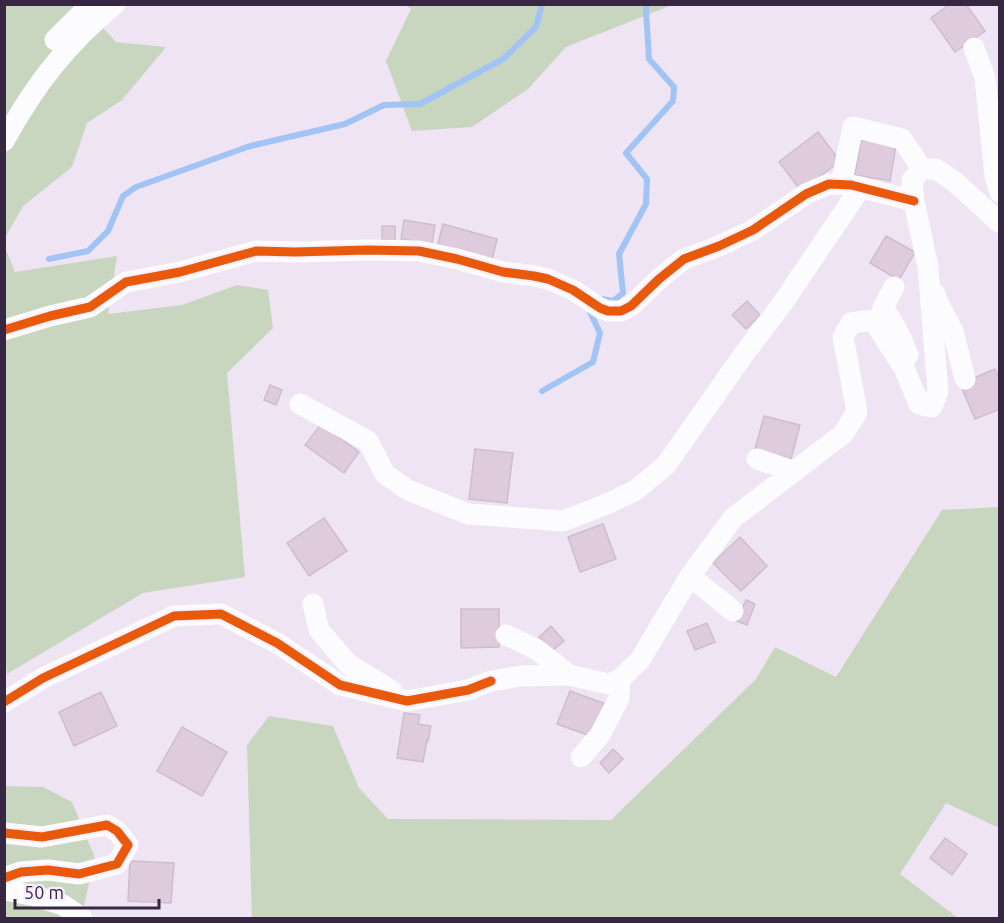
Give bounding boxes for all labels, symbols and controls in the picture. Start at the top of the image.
scale bar [15,872,159,910]
text: 50 m [24,882,64,902]

